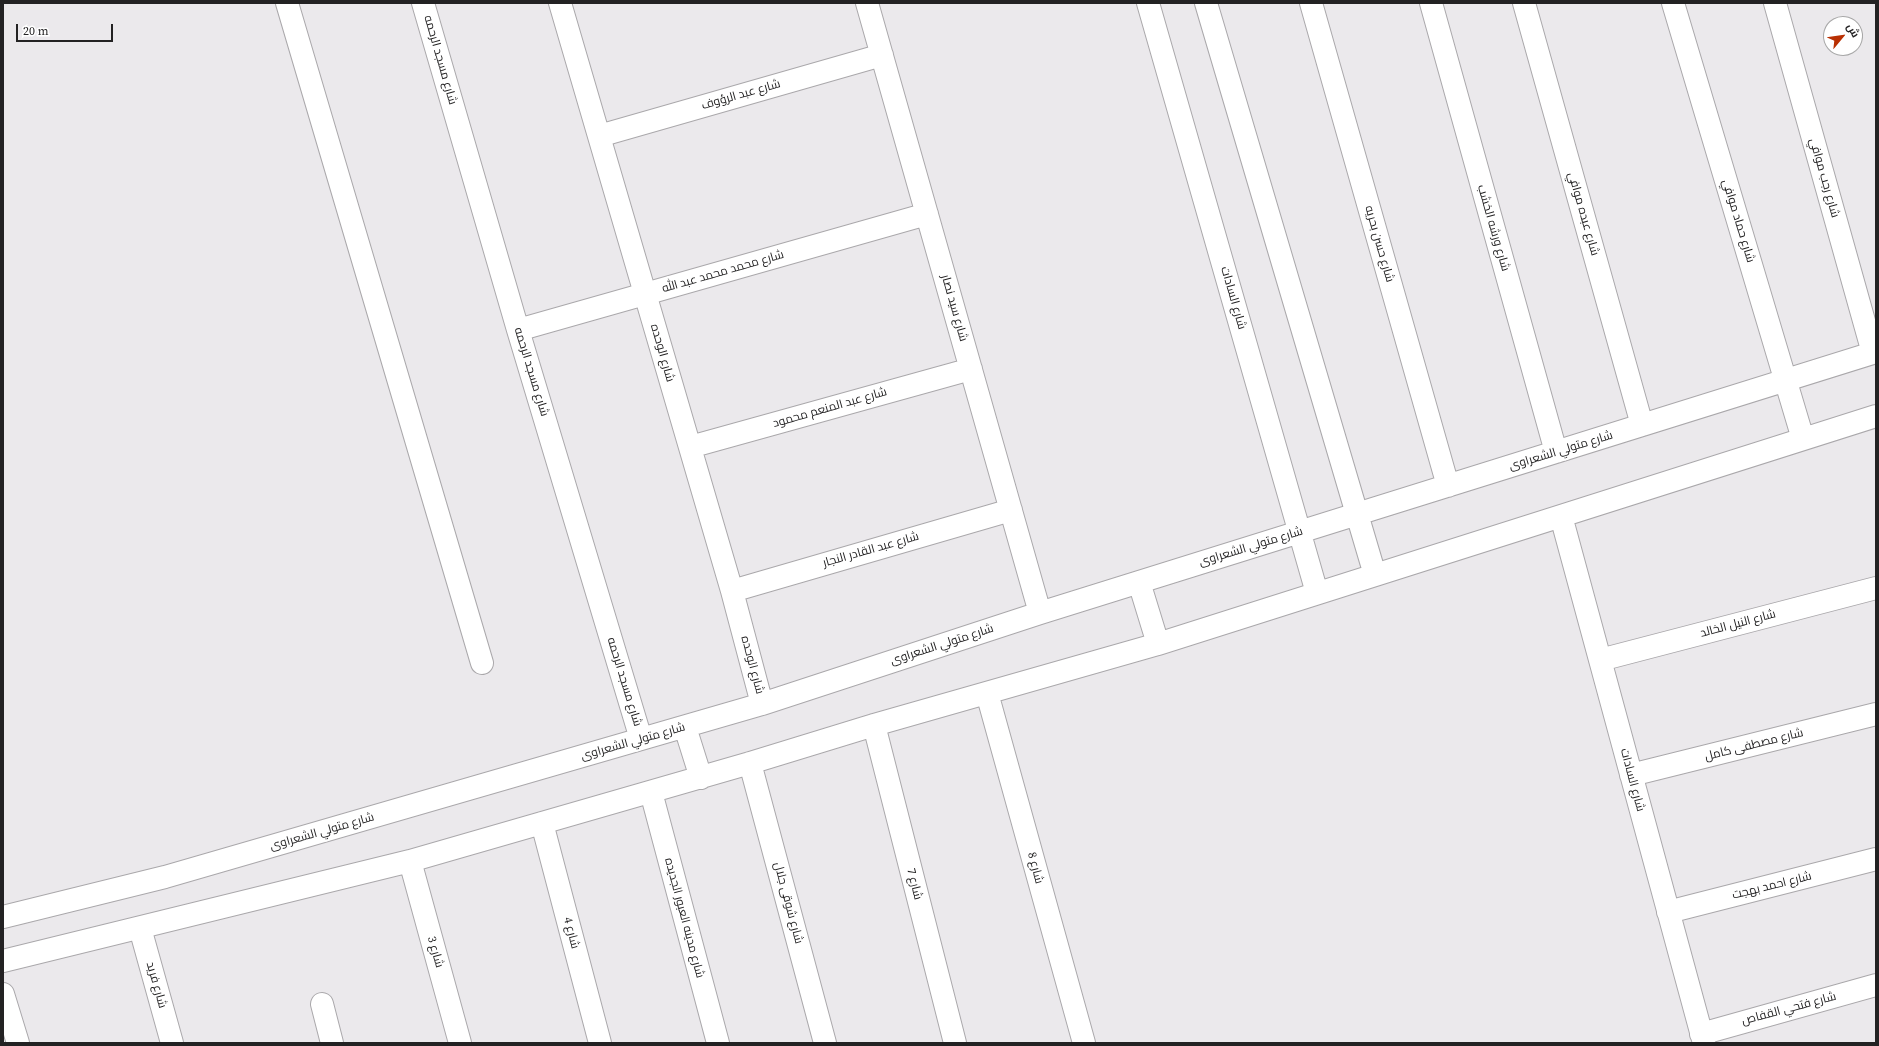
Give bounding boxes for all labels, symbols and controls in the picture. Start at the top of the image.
street label: شارع مسجد الرحمه [420,14,460,106]
scale bar [18,16,115,42]
north arrow [1823,16,1863,56]
text: ش [1843,21,1863,40]
text: 20 m [23,23,49,39]
street label: شارع عبد الرؤوف [700,77,782,113]
street label: شارع رجب موافي [1806,137,1842,219]
street label: شارع عبده موافي [1564,171,1602,257]
street label: شارع حماد موافي [1718,178,1758,264]
street label: شارع ورشه الخشب [1474,183,1512,273]
street label: شارع حسن بحريه [1361,204,1397,284]
street label: شارع محمد محمد عبد الله [660,248,786,296]
street label: شارع السادات [1217,265,1249,331]
street label: شارع سيد نصار [938,273,970,343]
street label: شارع الوحده [647,322,677,384]
street label: شارع مسجد الرحمه [511,326,551,418]
street label: شارع عبد المنعم محمود [771,385,889,431]
street label: شارع متولي الشعراوى [1507,428,1615,474]
street label: شارع متولي الشعراوى [1197,524,1305,570]
street label: شارع عبد القادر النجار [821,529,921,571]
street label: شارع النيل الخالد [1699,607,1777,641]
street label: شارع متولي الشعراوى [888,621,996,669]
street label: شارع الوحده [737,634,767,696]
street label: شارع مسجد الرحمه [604,636,644,728]
street label: شارع متولي الشعراوى [579,720,687,764]
street label: شارع مصطفى كامل [1703,726,1805,764]
street label: شارع السادات [1617,747,1647,813]
street label: شارع متولي الشعراوى [268,810,376,854]
street label: شارع 8 [1024,851,1046,885]
street label: شارع مدينه العبور الجديده [661,856,707,980]
street label: شارع شوقى جلال [770,861,806,945]
street label: شارع 7 [903,867,925,901]
street label: شارع احمد بهجت [1731,869,1813,903]
street label: شارع 4 [560,916,582,950]
street label: شارع 3 [424,935,446,969]
street label: شارع فريد [143,960,169,1010]
street label: شارع فتحي القفاص [1740,989,1838,1029]

